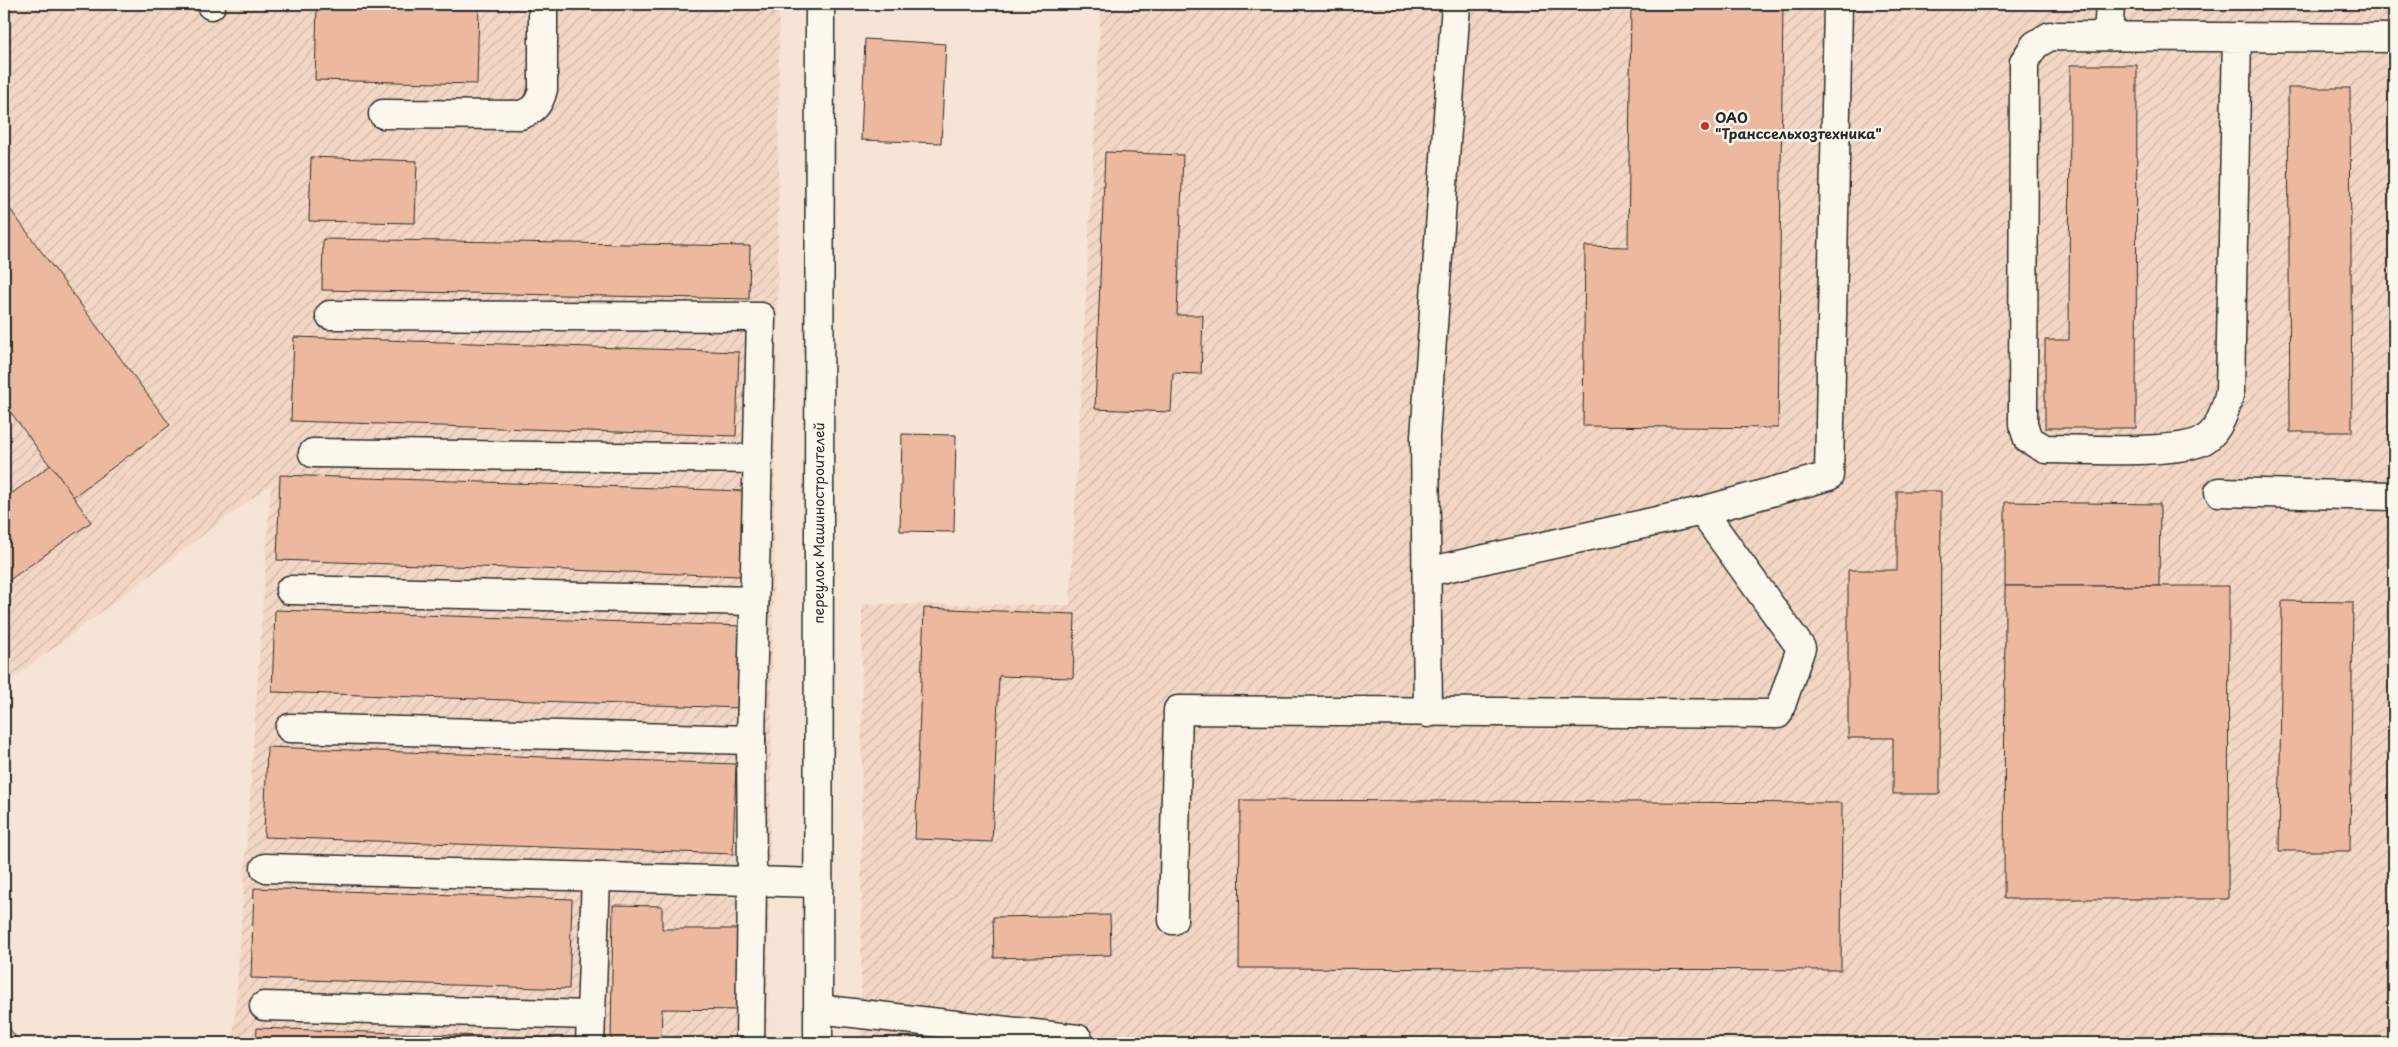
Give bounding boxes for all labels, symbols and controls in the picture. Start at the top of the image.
place label: ОАО "Транссельхозтехника" [1715,107,1882,144]
marker: ОАО "Транссельхозтехника" [1699,120,1711,132]
street label: переулок Машиностроителей [808,422,829,624]

